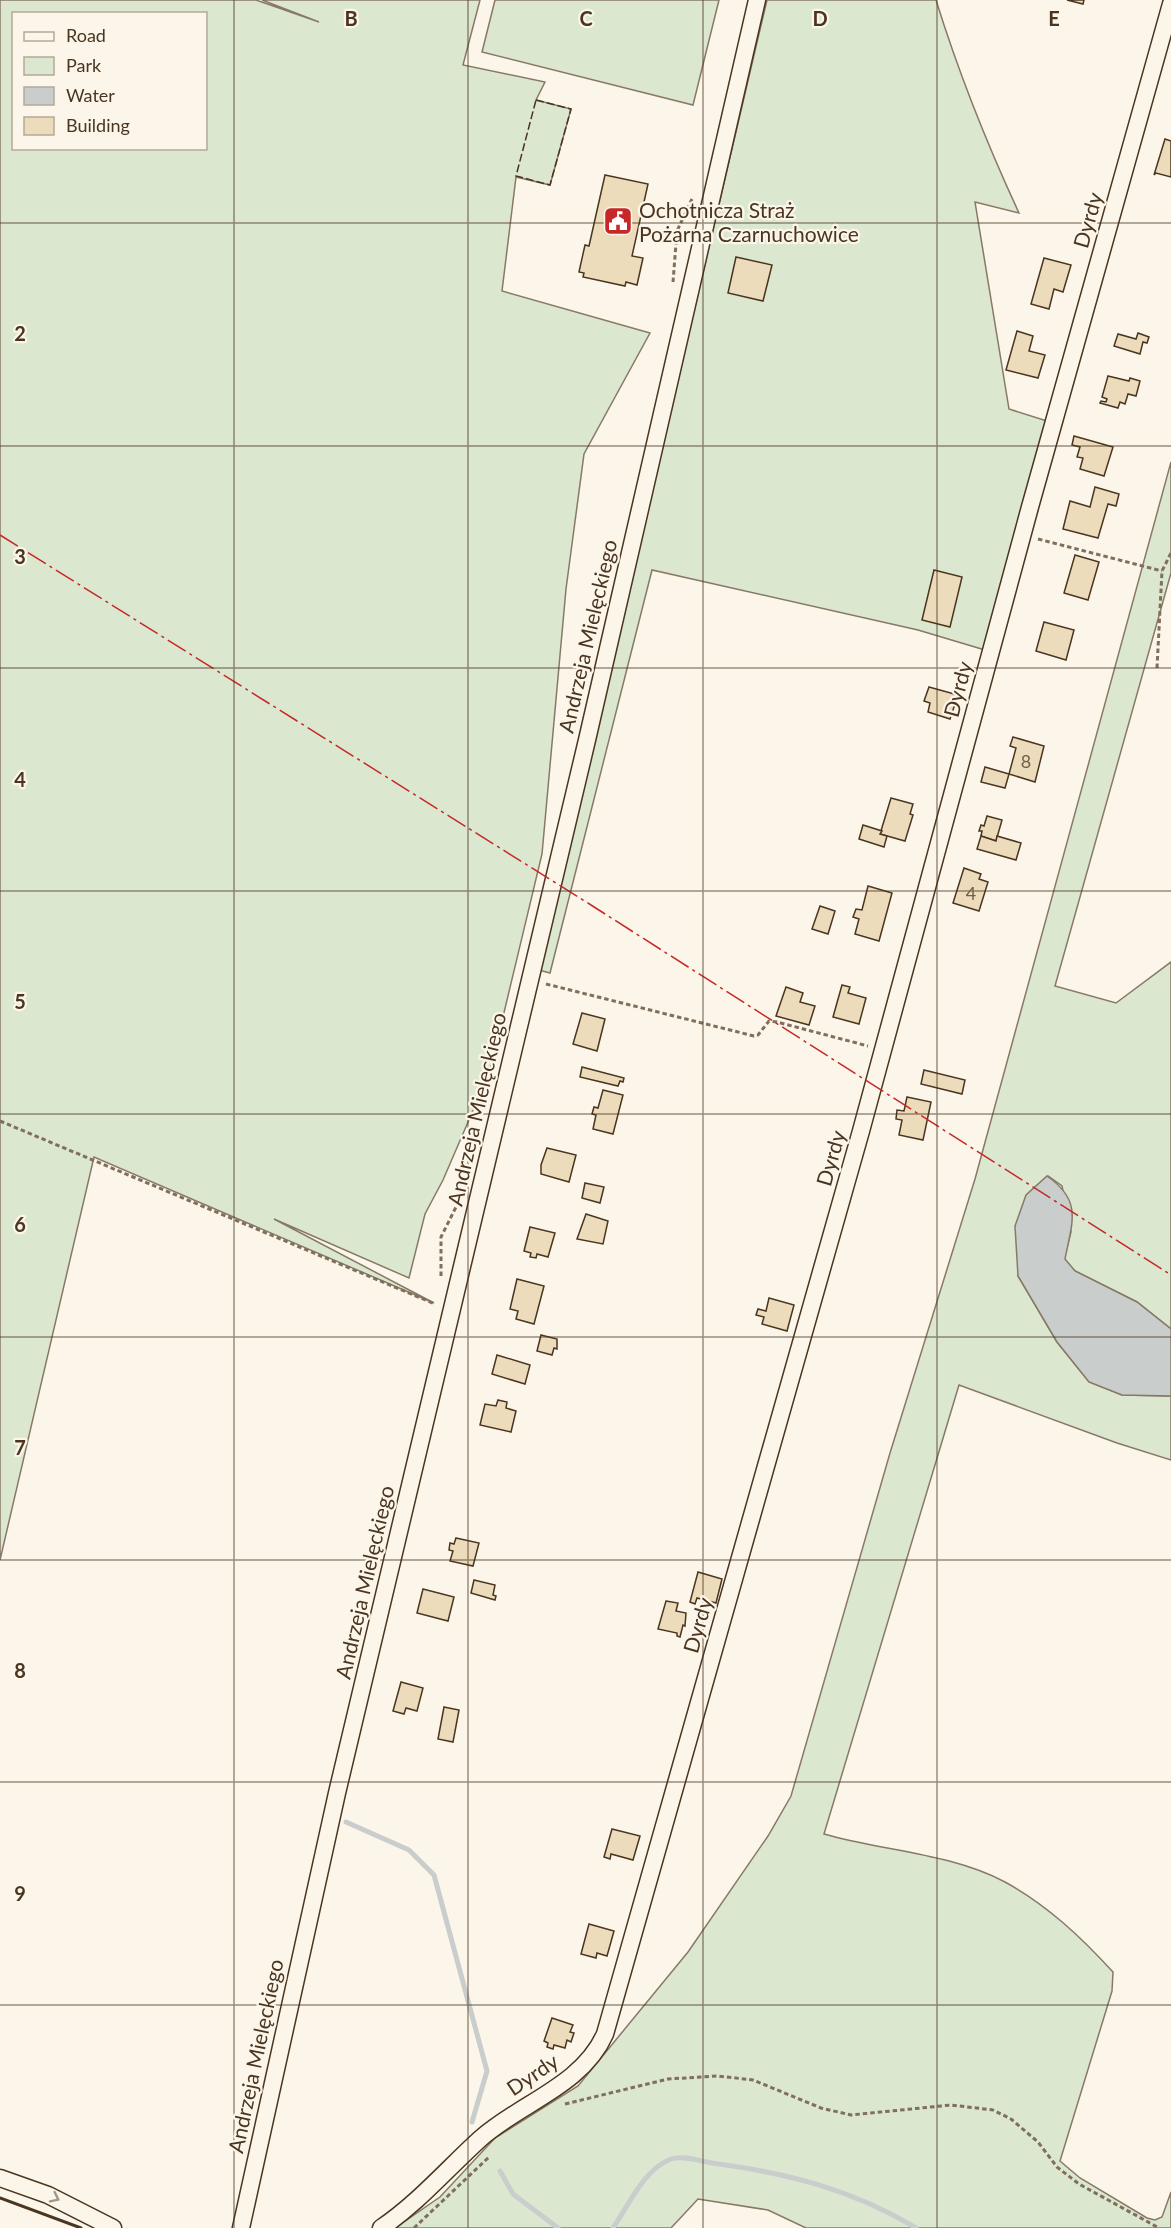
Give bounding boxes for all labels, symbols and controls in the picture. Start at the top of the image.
text: B [344,6,358,30]
text: C [579,6,593,30]
text: D [812,6,828,30]
text: E [1048,6,1060,30]
legend [12,12,207,150]
text: Road [66,24,106,46]
text: Park [66,54,102,76]
text: Water [66,84,115,106]
text: Building [66,114,130,136]
street label: Dyrdy [1067,189,1107,251]
place label: Ochotnicza Straż Pożarna Czarnuchowice [639,197,859,246]
public building icon: Ochotnicza Straż Pożarna Czarnuchowice [602,205,634,237]
text: 2 [14,321,26,345]
street label: Andrzeja Mielęckiego [553,537,621,735]
text: 3 [14,544,26,568]
street label: Dyrdy [938,658,976,720]
house number: 8 [1021,750,1031,772]
text: 4 [14,767,26,791]
house number: 4 [966,882,976,904]
text: 5 [14,989,26,1013]
street label: Andrzeja Mielęckiego [442,1010,510,1208]
street label: Dyrdy [810,1127,850,1189]
text: 6 [14,1212,26,1236]
text: 7 [14,1435,26,1459]
street label: Andrzeja Mielęckiego [330,1483,398,1681]
street label: Dyrdy [677,1594,717,1656]
text: 8 [14,1658,26,1682]
text: 9 [14,1881,26,1905]
street label: Andrzeja Mielęckiego [222,1957,288,2155]
street label: Dyrdy [502,2048,563,2100]
one-way arrow [48,2191,59,2203]

